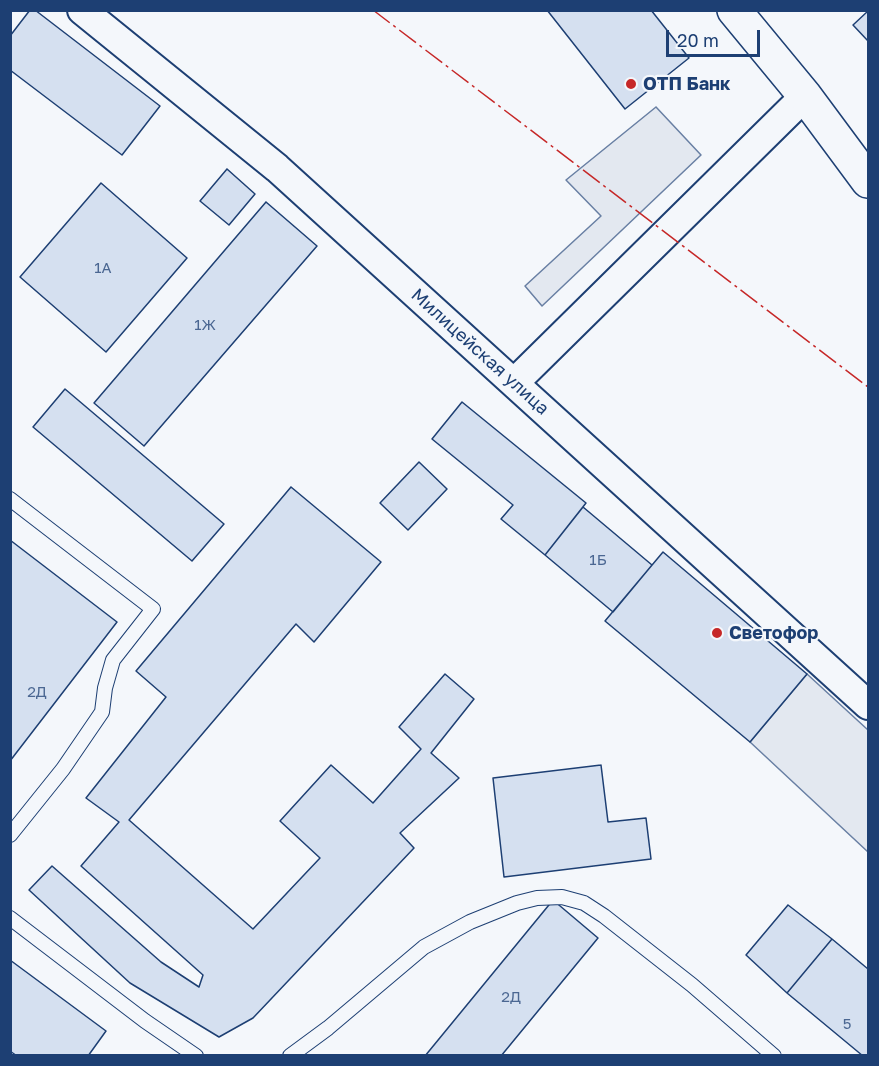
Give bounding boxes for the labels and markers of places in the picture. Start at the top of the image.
place label: ОТП Банк [643,73,730,95]
marker: ОТП Банк [624,77,638,91]
place label: Светофор [729,622,818,644]
marker: Светофор [710,626,724,640]

